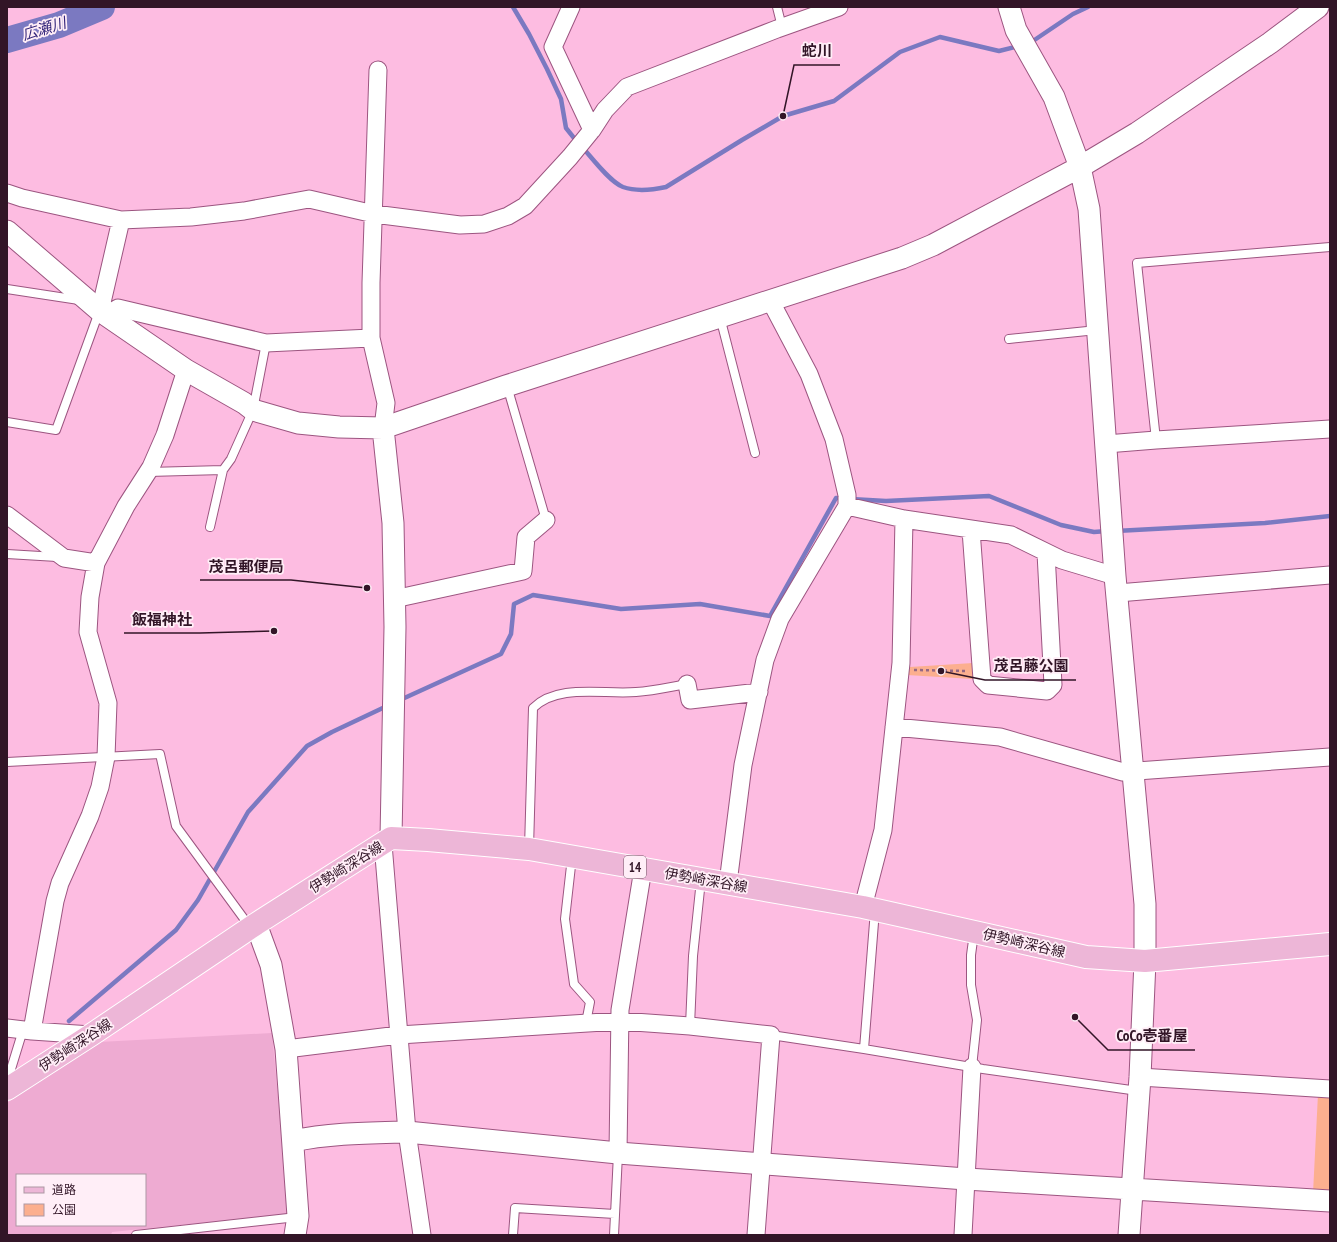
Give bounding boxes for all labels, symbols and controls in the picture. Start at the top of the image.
water label: 広瀬川 [20,12,70,44]
callout: 蛇川 [794,38,840,65]
text: 蛇川 [802,41,832,60]
callout: 茂呂郵便局 [200,553,291,580]
text: 茂呂郵便局 [208,557,284,576]
callout: 飯福神社 [124,606,200,633]
text: 飯福神社 [132,610,192,629]
callout: 茂呂藤公園 [985,653,1076,680]
text: 茂呂藤公園 [993,656,1069,675]
street label: 伊勢崎深谷線 [306,837,386,897]
road number: 14 [624,856,646,878]
street label: 伊勢崎深谷線 [663,864,749,896]
street label: 伊勢崎深谷線 [981,925,1067,961]
street label: 伊勢崎深谷線 [35,1015,115,1075]
callout: CoCo壱番屋 [1108,1023,1195,1050]
text: CoCo壱番屋 [1116,1026,1188,1045]
legend [16,1174,146,1226]
text: 道路 [52,1182,76,1197]
text: 公園 [52,1202,76,1217]

